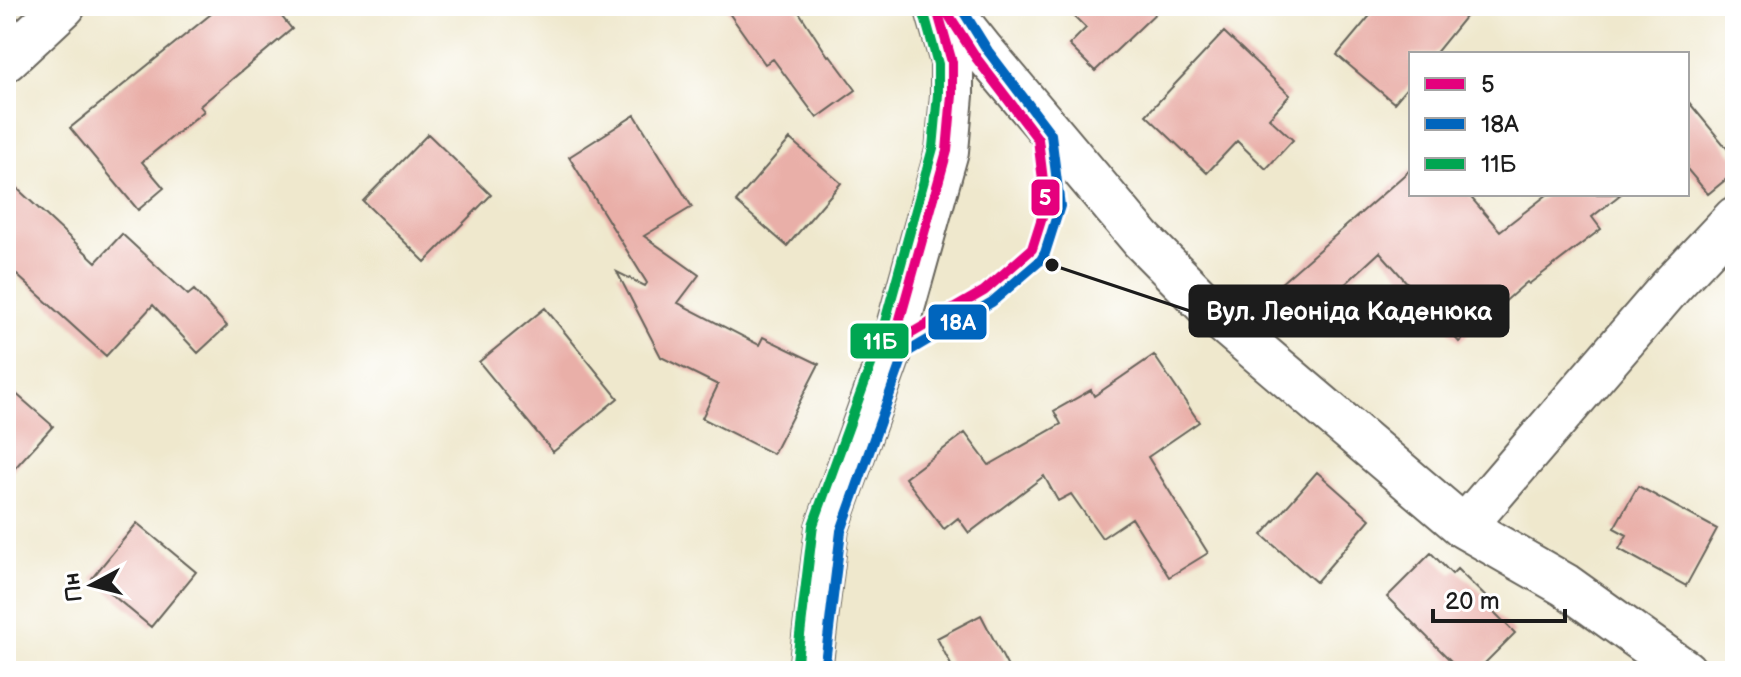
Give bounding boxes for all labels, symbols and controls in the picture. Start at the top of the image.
legend [1409,52,1689,196]
text: 5 [1481,70,1495,99]
text: 18А [1481,110,1519,139]
text: 11Б [1481,150,1517,179]
line badge: 5 [1030,178,1061,217]
text: 5 [1039,185,1052,212]
callout: Вул. Леоніда Каденюка [1190,286,1508,336]
text: Вул. Леоніда Каденюка [1206,297,1493,328]
line badge: 18А [927,303,988,341]
text: 18А [940,310,976,337]
line badge: 11Б [849,322,910,360]
text: 11Б [863,329,897,356]
north arrow [52,545,132,625]
text: Пн [58,571,89,603]
scale bar [1433,573,1565,623]
text: 20 m [1445,587,1500,616]

